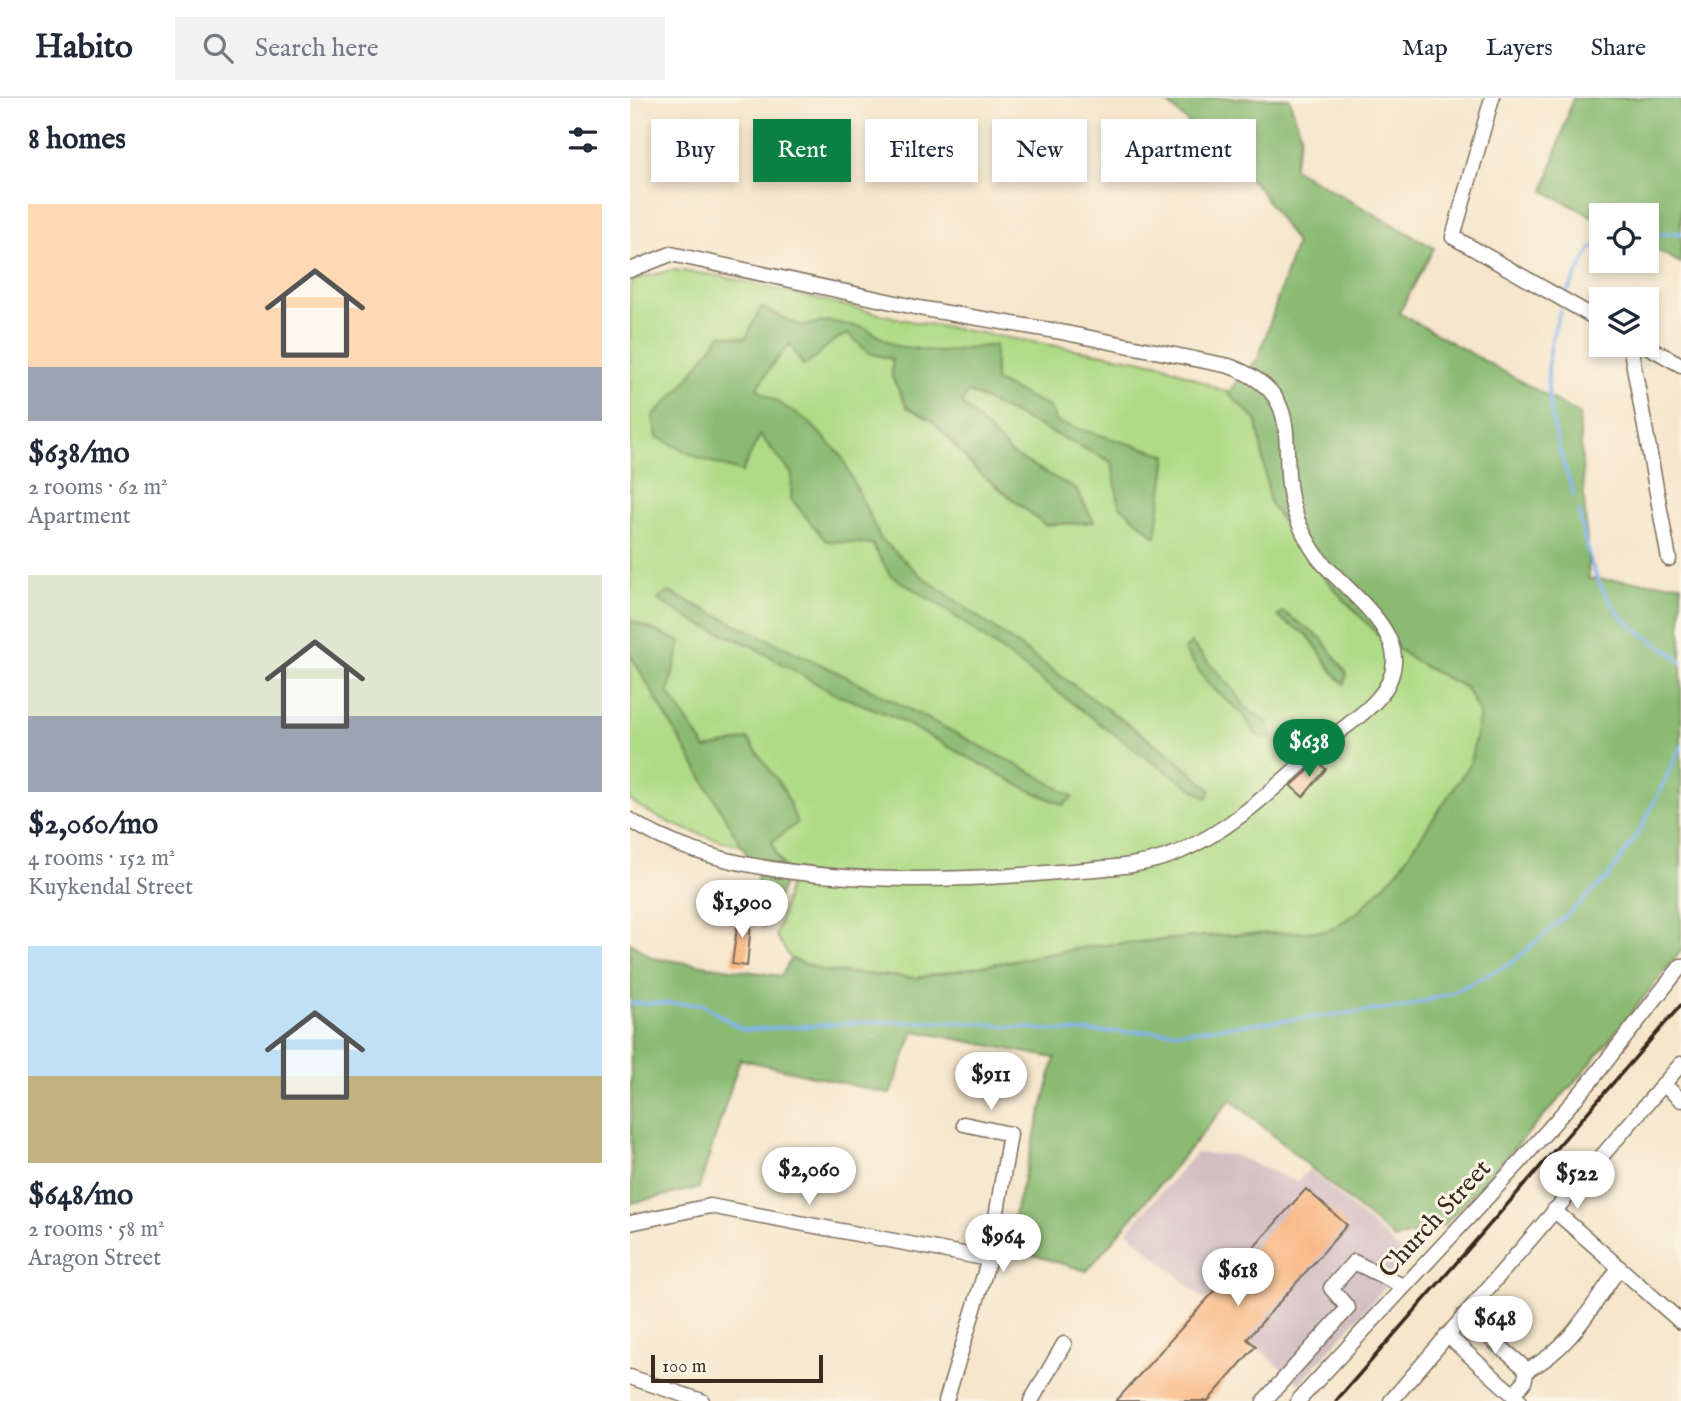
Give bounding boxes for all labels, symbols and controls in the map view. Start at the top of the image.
search box [175,17,665,80]
text: Habito [35,27,133,69]
icon: search [199,29,237,67]
text: Search here [255,32,379,65]
text: Map [1402,33,1448,64]
text: Layers [1486,33,1553,64]
text: Share [1591,33,1646,64]
chip: Buy [651,119,739,182]
chip: Rent [753,119,851,182]
chip: Filters [865,119,978,182]
chip: New [992,119,1087,182]
chip: Apartment [1101,119,1256,182]
text: 8 homes [28,121,126,159]
icon: filters [564,121,602,159]
map controls [1589,203,1659,357]
button: locate [1589,203,1659,273]
icon: home [252,250,378,376]
button: layers [1589,287,1659,357]
text: $638/mo [28,435,130,473]
text: 2 rooms · 62 m² [28,473,168,502]
text: Apartment [28,502,131,531]
icon: home [252,621,378,747]
pin: $638 [1268,720,1350,779]
text: $638 [1289,727,1329,756]
text: $2,060/mo [28,806,158,844]
text: 4 rooms · 152 m² [28,844,175,873]
text: Kuykendal Street [28,873,193,902]
pin: $1,900 [685,880,799,940]
text: $1,900 [712,888,772,917]
icon: home [252,992,378,1118]
pin: $911 [950,1052,1032,1112]
text: $911 [971,1060,1011,1089]
pin: $2,060 [752,1148,866,1207]
pin: $522 [1536,1152,1618,1211]
street label: Church Street [1372,1153,1499,1285]
text: $2,060 [778,1155,840,1184]
text: $522 [1556,1159,1598,1188]
text: $648/mo [28,1177,133,1215]
pin: $964 [962,1214,1044,1274]
text: 2 rooms · 58 m² [28,1215,165,1244]
text: $964 [981,1222,1025,1251]
text: Aragon Street [28,1244,161,1273]
pin: $618 [1197,1248,1279,1308]
text: $618 [1218,1256,1258,1285]
pin: $648 [1454,1296,1536,1356]
text: $648 [1474,1304,1516,1333]
scale bar [651,1352,822,1384]
text: 100 m [662,1355,706,1379]

